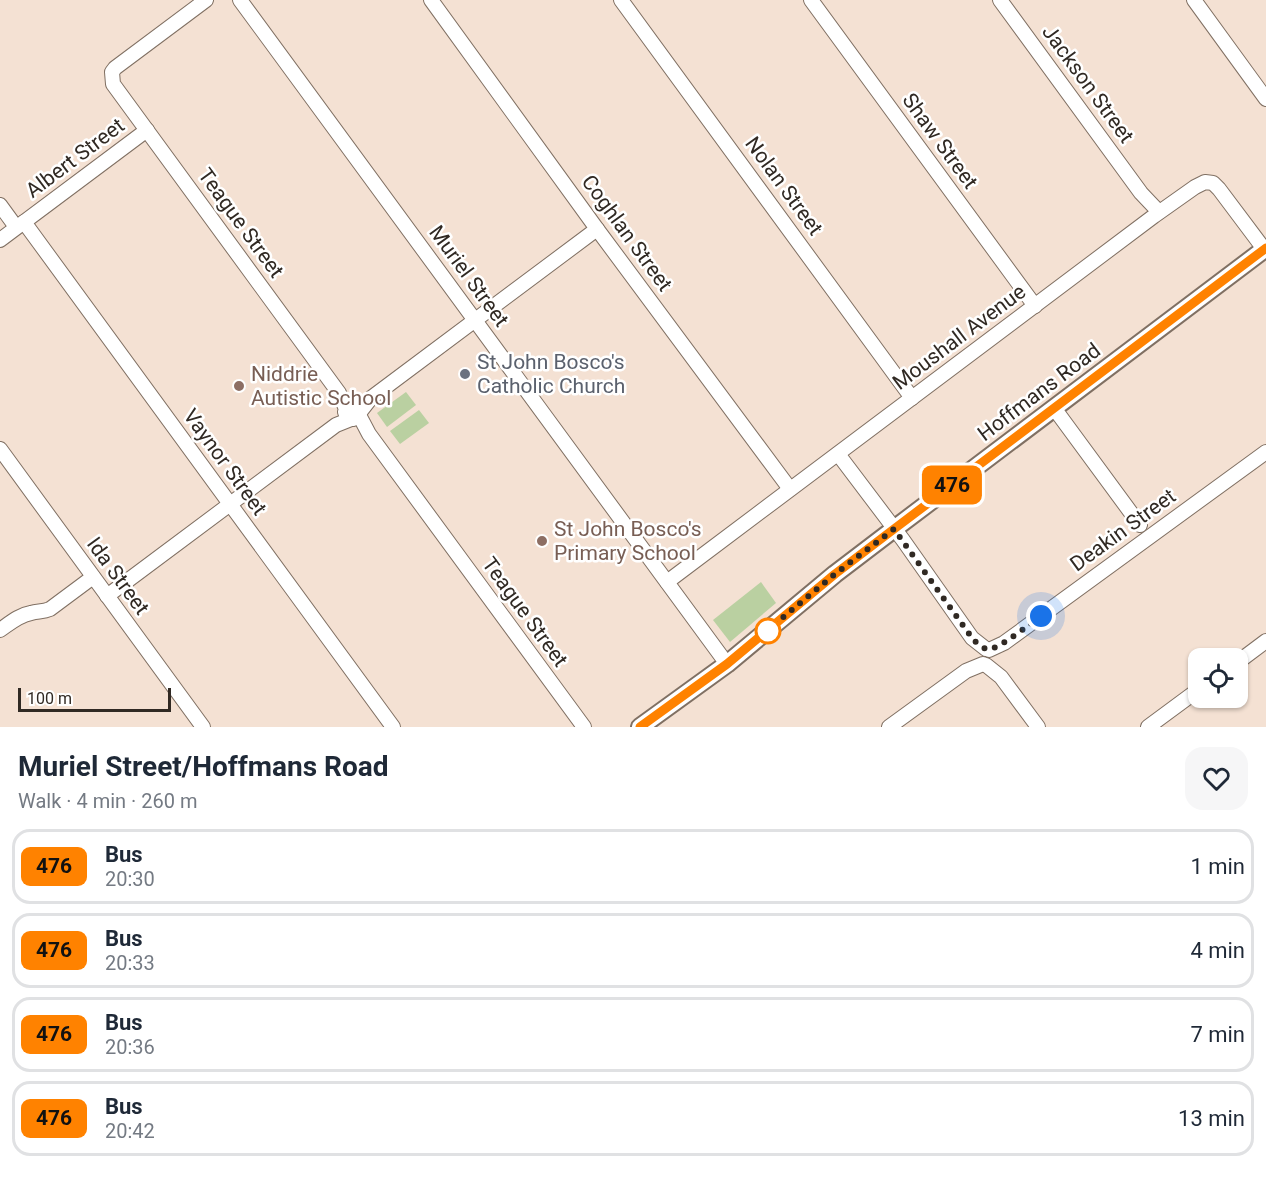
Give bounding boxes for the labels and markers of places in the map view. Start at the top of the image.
place label: St John Bosco's Catholic Church [477,350,625,398]
place label: Niddrie Autistic School [251,362,391,410]
marker: St John Bosco's Catholic Church [458,367,472,381]
marker: Niddrie Autistic School [232,379,246,393]
place label: St John Bosco's Primary School [554,517,702,565]
marker: St John Bosco's Primary School [535,534,549,548]
unlabelled marker [755,618,781,644]

